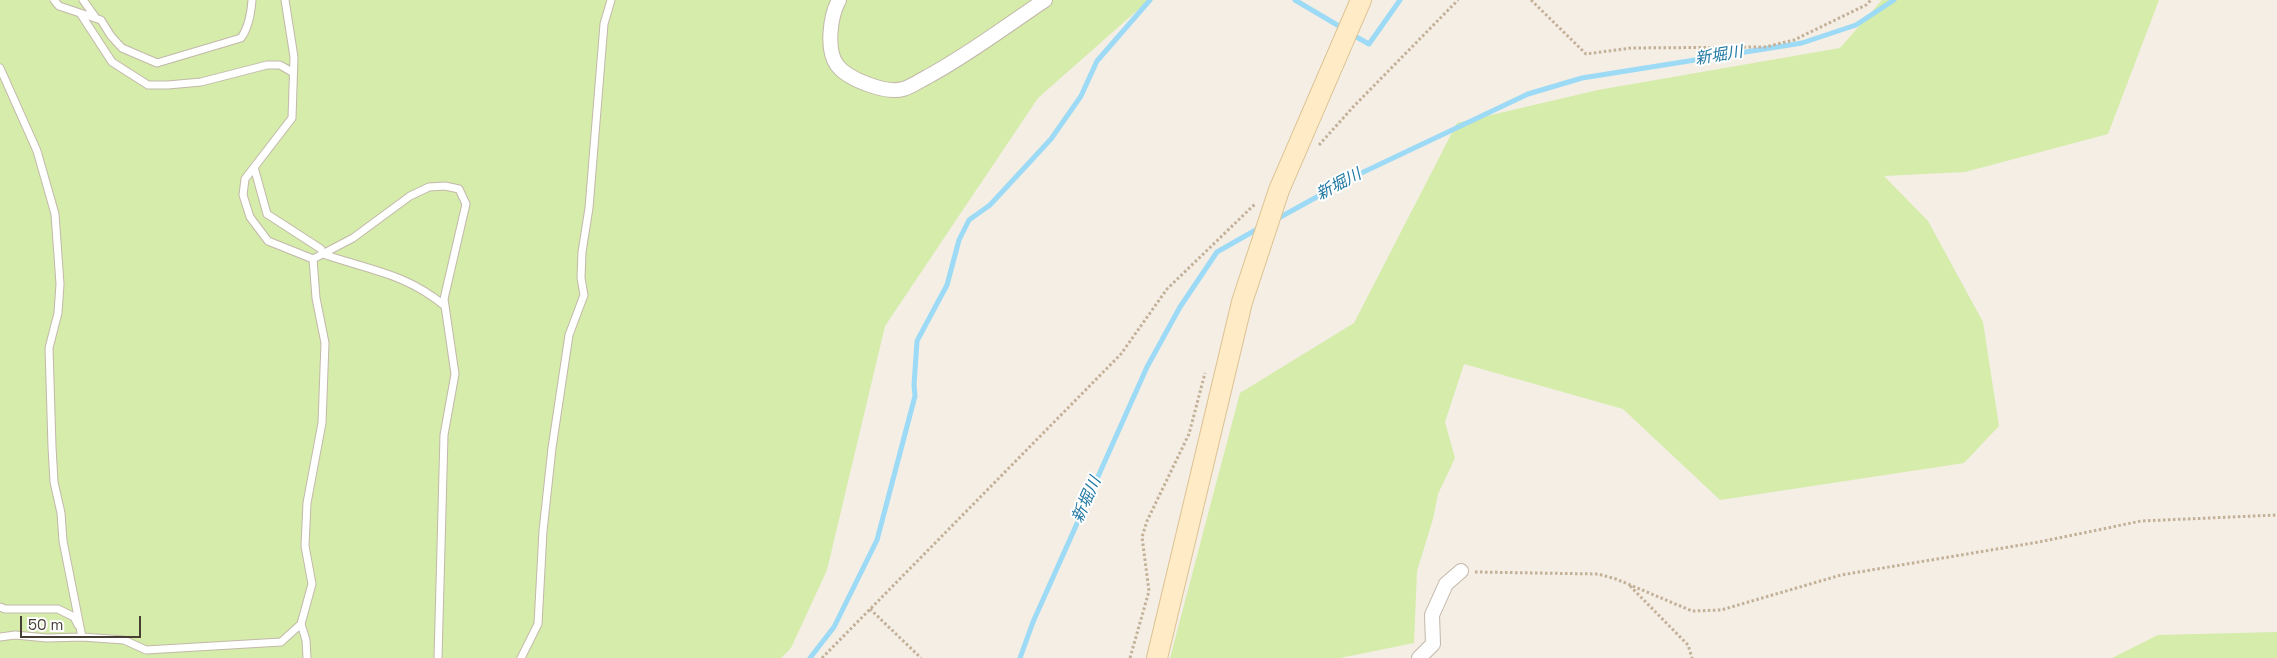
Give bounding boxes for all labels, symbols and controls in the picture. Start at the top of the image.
water label: 新堀川 [1694,43,1744,69]
water label: 新堀川 [1313,165,1365,205]
water label: 新堀川 [1068,474,1106,526]
scale bar [22,606,144,638]
text: 50 m [28,615,63,634]

